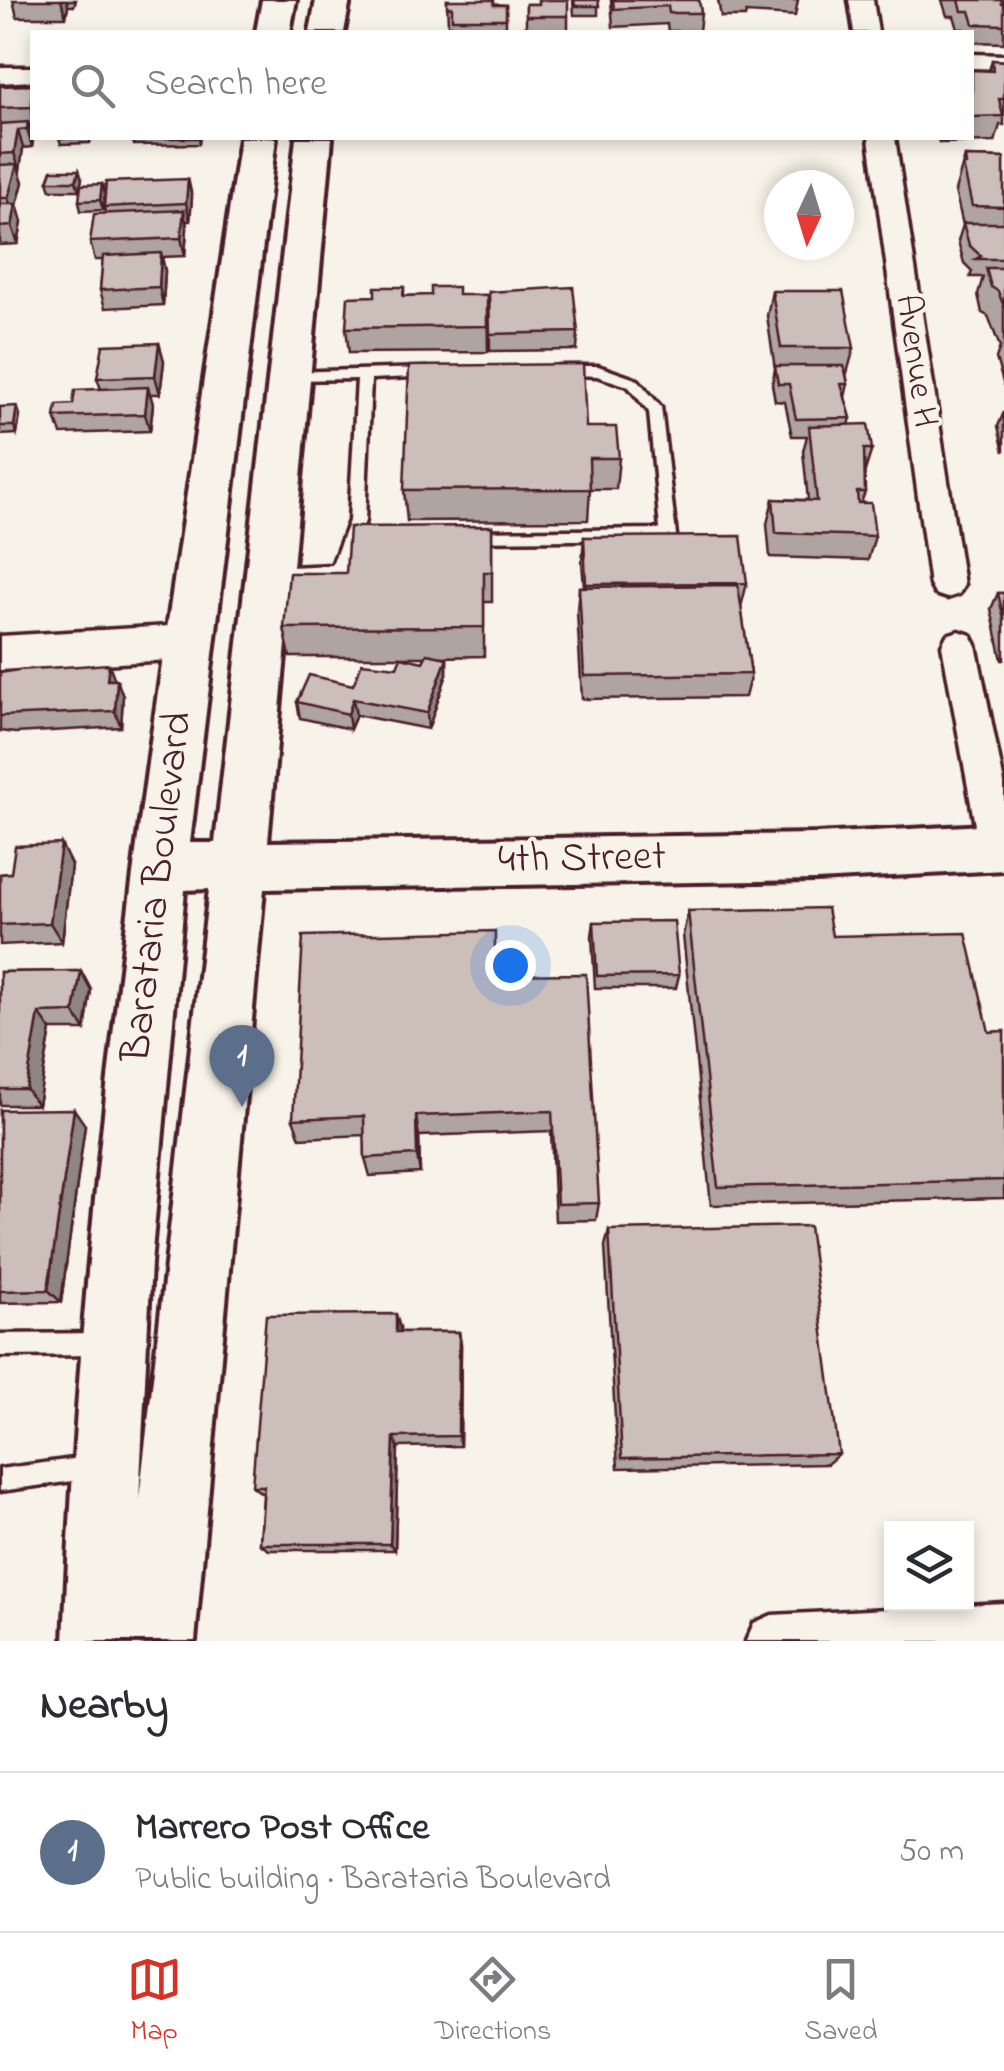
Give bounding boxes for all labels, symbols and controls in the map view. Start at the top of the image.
search box [30,30,974,140]
text: Search here [145,57,327,113]
icon: search [65,58,120,113]
north arrow [764,170,854,260]
street label: Avenue H [880,291,950,431]
street label: Barataria Boulevard [106,708,210,1067]
street label: 4th Street [498,827,666,891]
your location [485,940,536,991]
pin: 1 [210,1024,274,1107]
map controls [884,1521,974,1611]
button: layers [884,1521,974,1611]
text: Nearby [40,1676,168,1737]
text: Marrero Post Office [135,1801,429,1857]
text: 1 [67,1829,78,1876]
text: 50 m [899,1829,964,1876]
text: Public building · Barataria Boulevard [135,1857,611,1904]
tab: Map [127,1952,182,2053]
tab: Directions [435,1952,551,2053]
tab: Saved [804,1952,877,2053]

